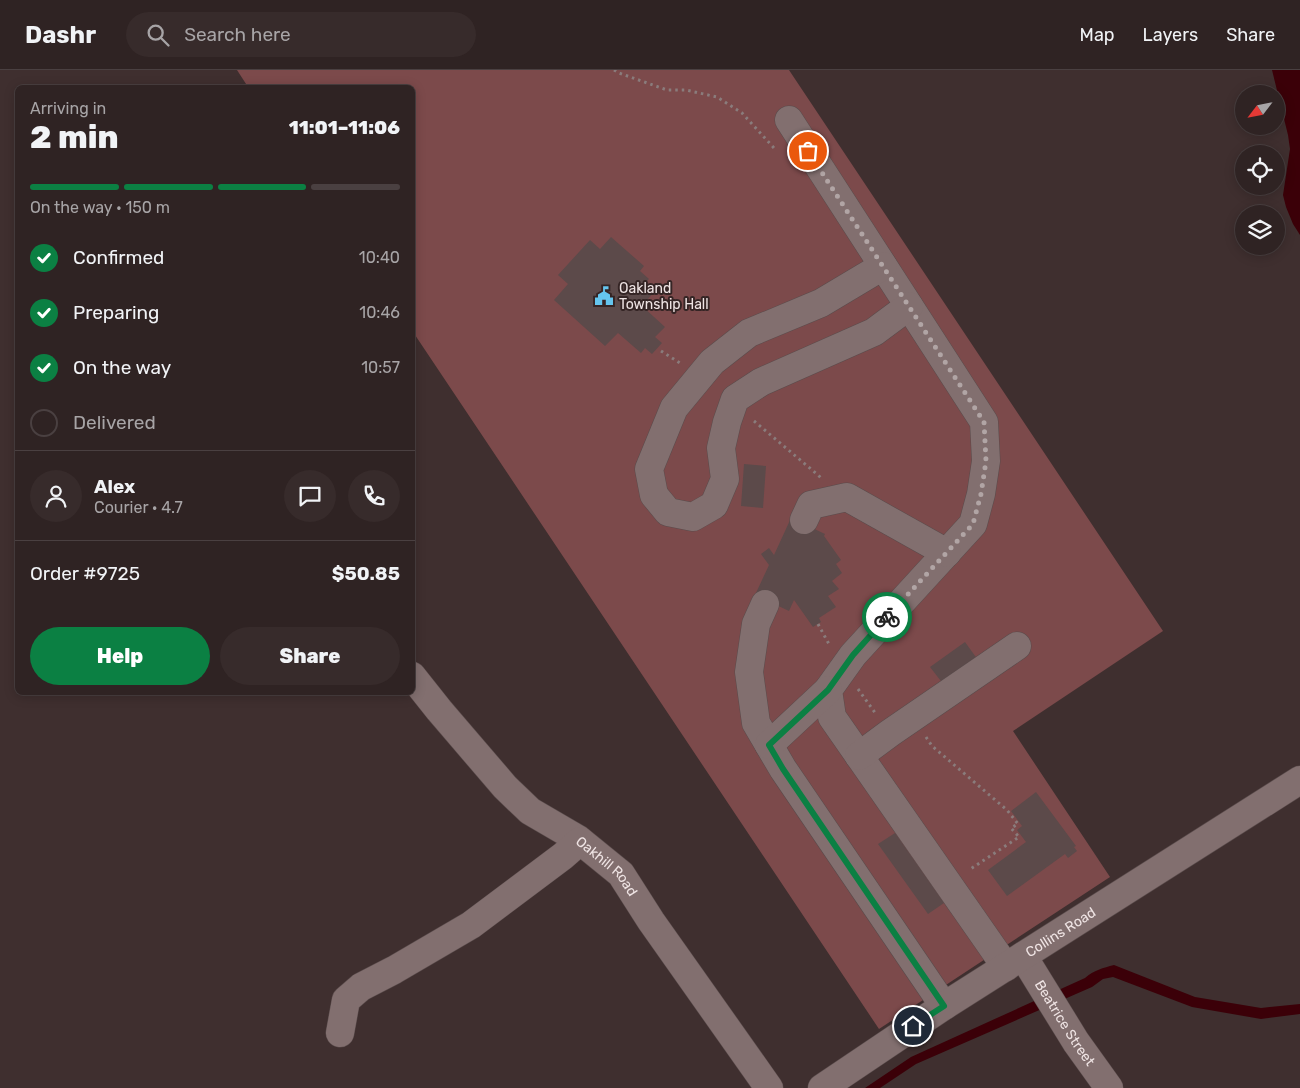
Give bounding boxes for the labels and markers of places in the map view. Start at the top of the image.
pin [787,130,829,172]
place label: Oakland Township Hall [619,280,709,313]
public building icon: Oakland Township Hall [593,285,615,307]
pin [892,1005,934,1047]

